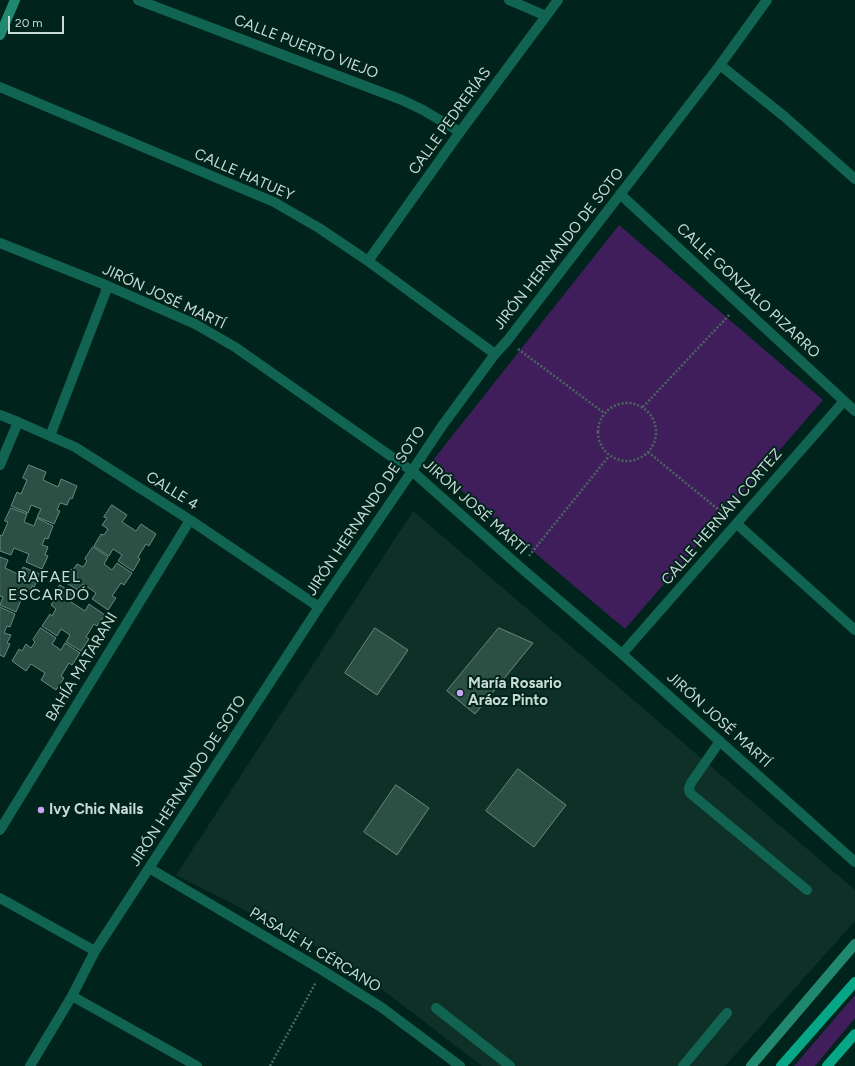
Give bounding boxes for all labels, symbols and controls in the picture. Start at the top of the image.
scale bar [10,8,66,34]
street label: CALLE PUERTO VIEJO [231,11,381,83]
text: 20 m [15,16,43,30]
street label: CALLE PEDRERÍAS [405,64,495,178]
street label: CALLE HATUEY [191,145,297,205]
street label: JIRÓN HERNANDO DE SOTO [490,165,628,333]
street label: CALLE GONZALO PIZARRO [673,220,823,362]
street label: JIRÓN JOSÉ MARTÍ [100,261,228,333]
street label: JIRÓN HERNANDO DE SOTO [303,423,429,599]
street label: CALLE HERNÁN CORTEZ [658,445,786,589]
street label: JIRÓN JOSÉ MARTÍ [419,456,531,558]
street label: CALLE 4 [142,468,202,514]
district label: RAFAEL ESCARDÓ [8,567,90,605]
street label: BAHÍA MATARANI [42,609,122,725]
street label: JIRÓN JOSÉ MARTÍ [663,669,775,771]
place label: María Rosario Aráoz Pinto [468,675,562,710]
marker: María Rosario Aráoz Pinto [455,688,465,698]
street label: JIRÓN HERNANDO DE SOTO [126,692,250,870]
place label: Ivy Chic Nails [49,801,143,819]
marker: Ivy Chic Nails [36,805,46,815]
street label: PASAJE H. CÉRCANO [246,904,384,996]

